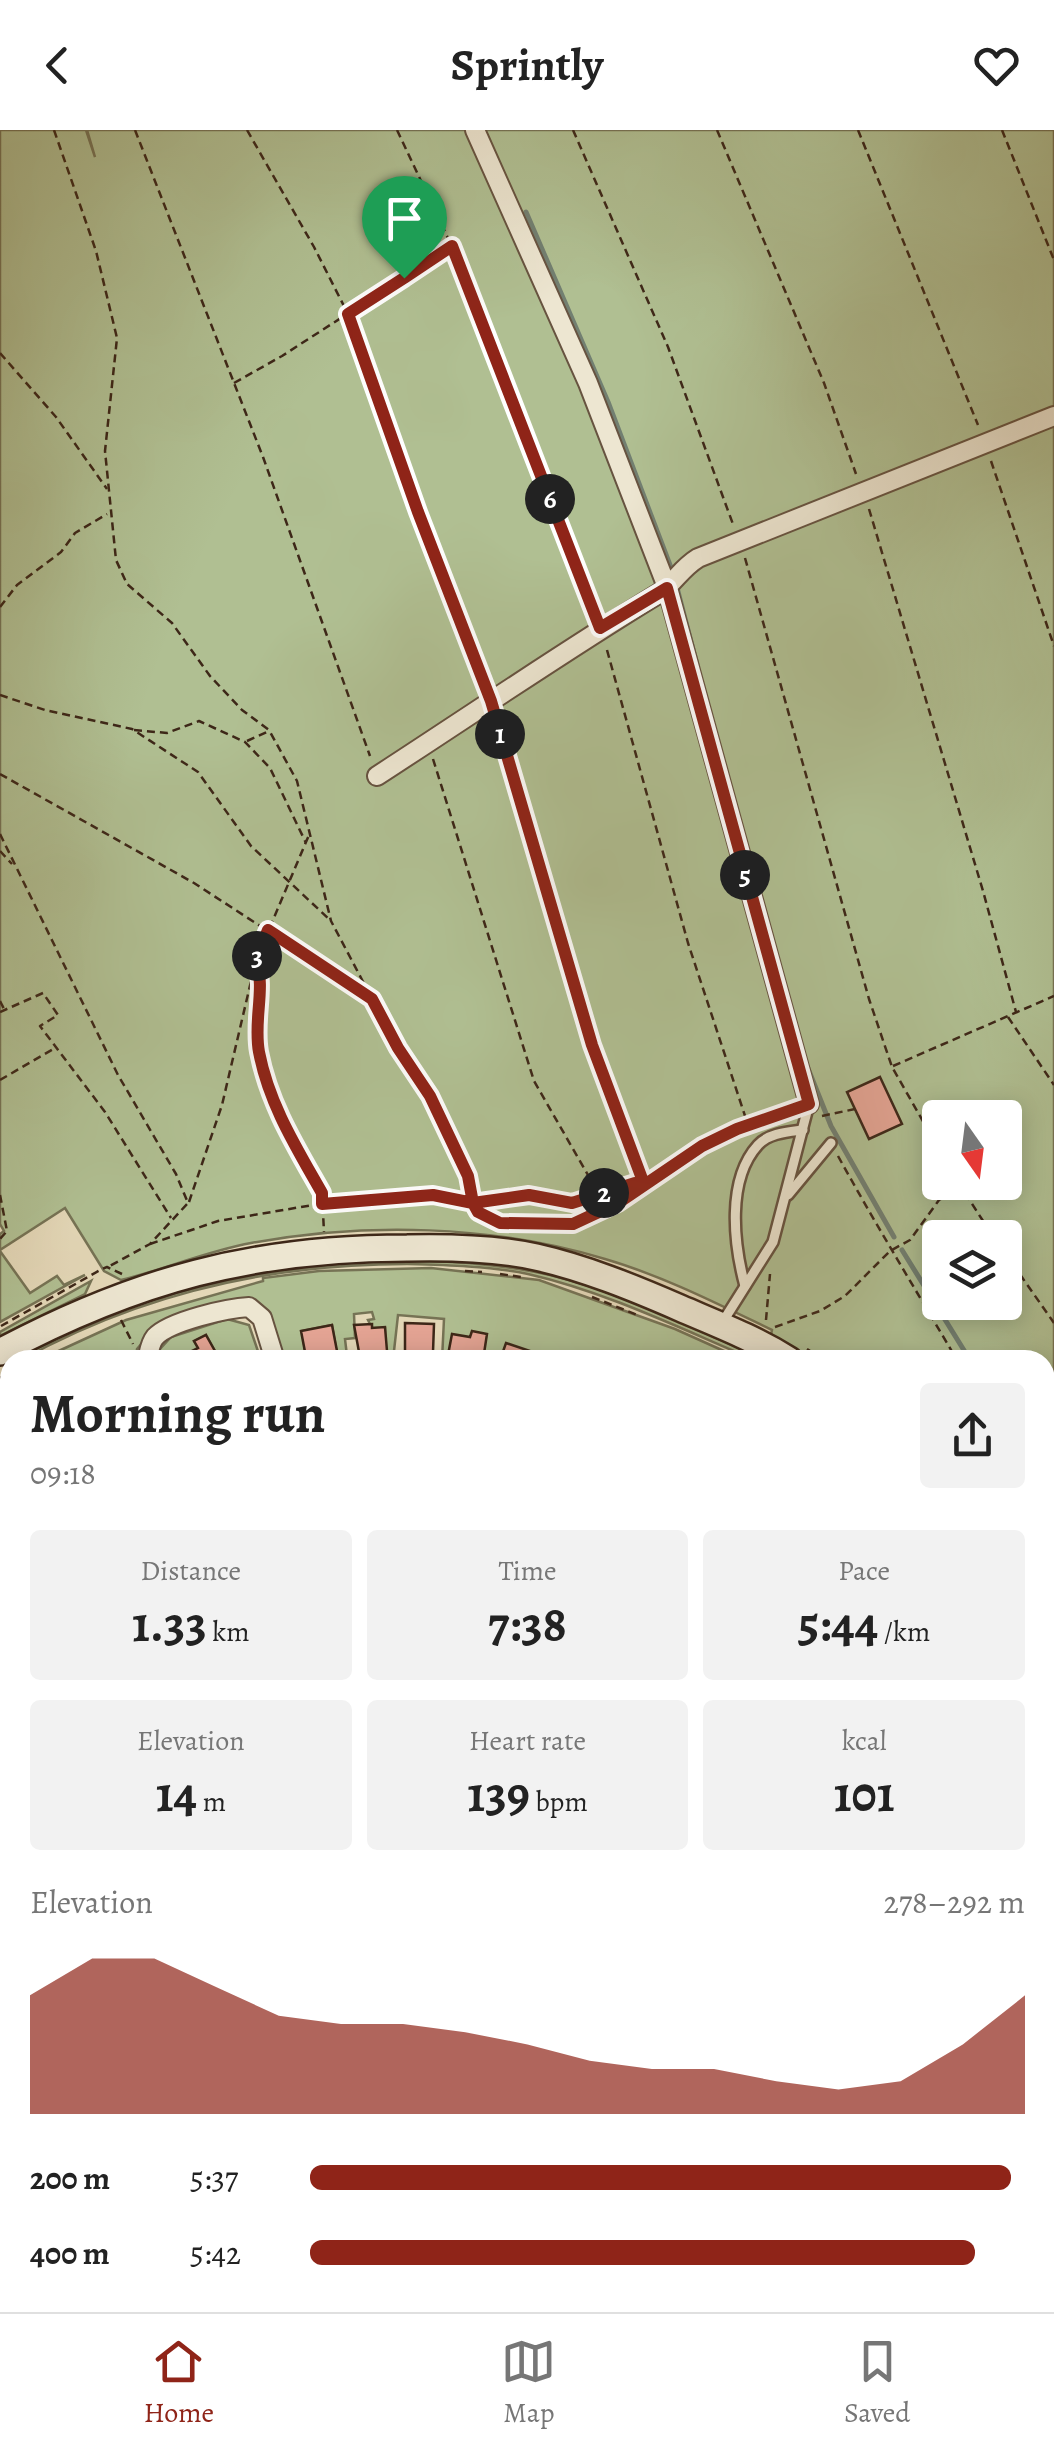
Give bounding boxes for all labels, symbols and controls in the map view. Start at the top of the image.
text: Sprintly [450,34,604,96]
icon: back [30,38,85,93]
icon: heart [969,38,1024,93]
pin [362,176,447,279]
icon: arrive [377,191,432,246]
pin: 6 [525,474,575,524]
text: 6 [543,480,557,518]
pin: 1 [475,709,525,759]
text: 1 [495,715,505,753]
pin: 5 [720,850,770,900]
text: 5 [739,856,751,894]
pin: 3 [232,931,282,981]
text: 3 [251,937,263,975]
north arrow [922,1100,1022,1200]
map controls [922,1100,1022,1320]
pin: 2 [579,1168,629,1218]
text: 2 [597,1174,611,1212]
button: layers [922,1220,1022,1320]
text: Morning run [30,1376,325,1451]
button: share [920,1383,1025,1488]
text: 09:18 [30,1451,96,1495]
text: Distance [141,1552,241,1590]
text: Time [498,1552,557,1590]
text: Pace [838,1552,890,1590]
text: 1.33 [132,1590,207,1658]
text: 7:38 [488,1590,567,1658]
text: 5:44 [798,1590,878,1658]
text: km [207,1613,250,1651]
text: /km [878,1613,930,1651]
text: Elevation [137,1722,245,1760]
text: Heart rate [469,1722,586,1760]
text: kcal [842,1722,887,1760]
text: 14 [156,1760,197,1828]
text: 139 [467,1760,530,1828]
text: 101 [834,1760,895,1828]
text: m [197,1783,226,1821]
text: bpm [530,1783,588,1821]
text: Elevation [30,1880,153,1924]
text: 278–292 m [883,1880,1025,1924]
text: 200 m [30,2156,110,2200]
text: 5:37 [190,2156,238,2200]
text: 400 m [30,2231,110,2275]
text: 5:42 [190,2231,241,2275]
tab: Home [144,2334,214,2432]
tab: Map [501,2334,556,2432]
tab: Saved [844,2334,910,2432]

